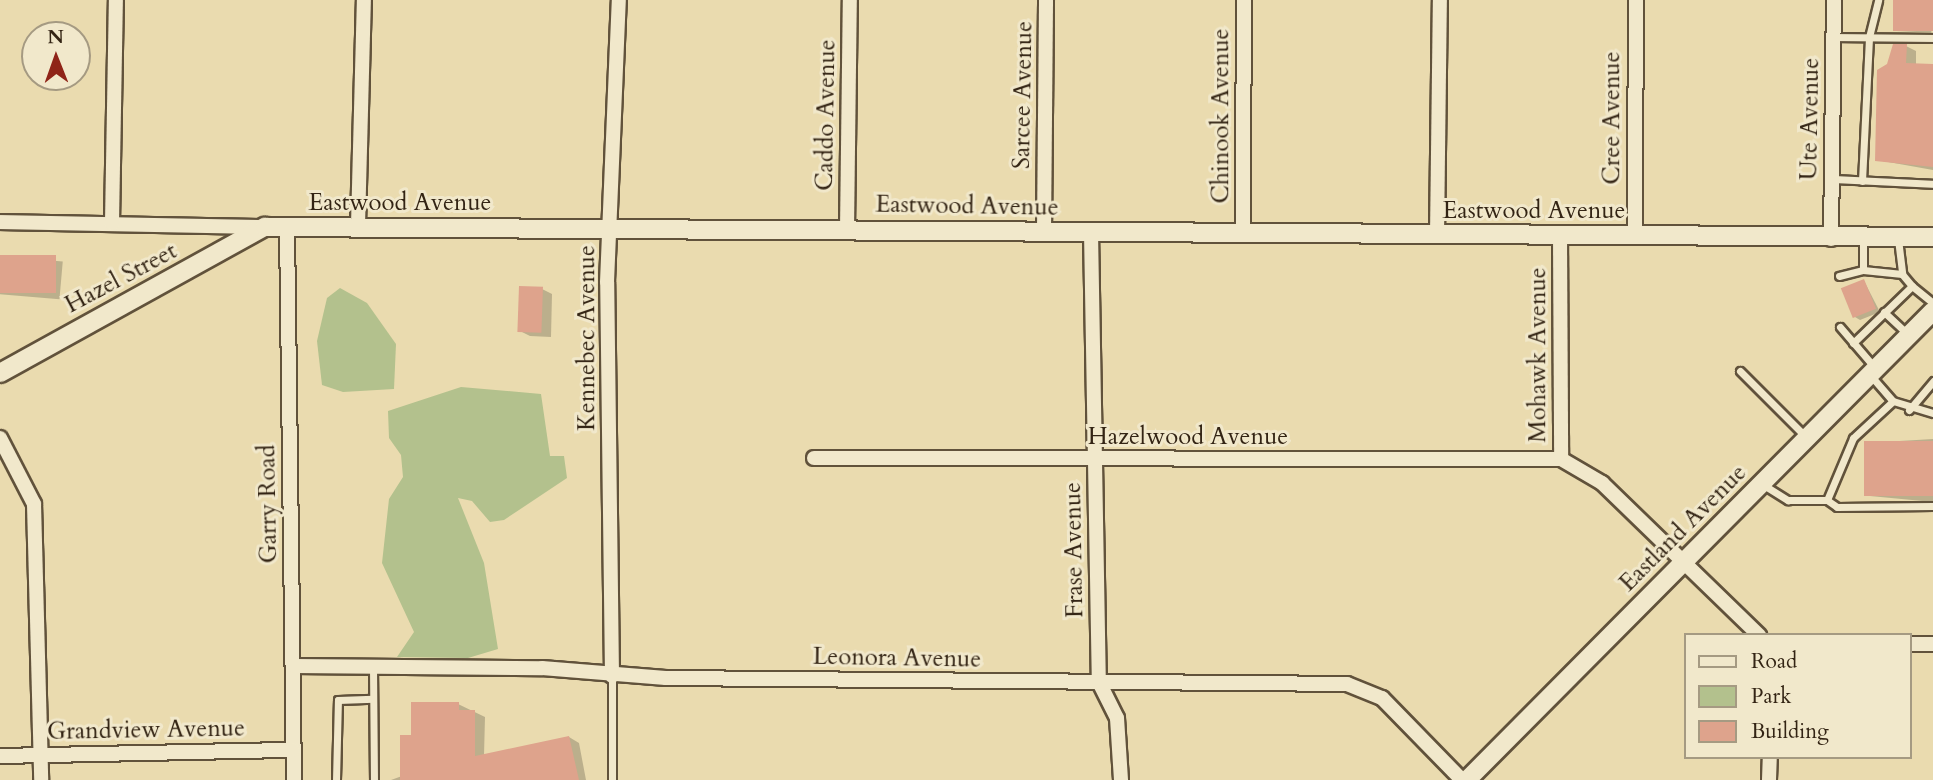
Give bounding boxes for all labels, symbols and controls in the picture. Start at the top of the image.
north arrow [21,21,91,91]
street label: Sarcee Avenue [1007,21,1039,169]
text: N [47,24,64,50]
street label: Chinook Avenue [1207,29,1235,203]
street label: Caddo Avenue [810,39,842,191]
street label: Cree Avenue [1598,51,1626,185]
street label: Ute Avenue [1795,58,1825,180]
street label: Eastwood Avenue [308,189,492,217]
street label: Eastwood Avenue [875,190,1059,222]
street label: Eastwood Avenue [1442,197,1626,225]
street label: Hazel Street [60,237,182,319]
street label: Kennebec Avenue [573,245,601,431]
street label: Mohawk Avenue [1524,267,1552,443]
street label: Hazelwood Avenue [1088,423,1288,451]
street label: Garry Road [253,444,283,564]
street label: Eastland Avenue [1613,458,1753,598]
street label: Frase Avenue [1058,482,1090,618]
legend [1685,633,1912,759]
street label: Leonora Avenue [813,642,981,674]
text: Road [1751,647,1797,676]
text: Park [1751,682,1791,711]
street label: Grandview Avenue [47,714,245,746]
text: Building [1751,717,1829,746]

